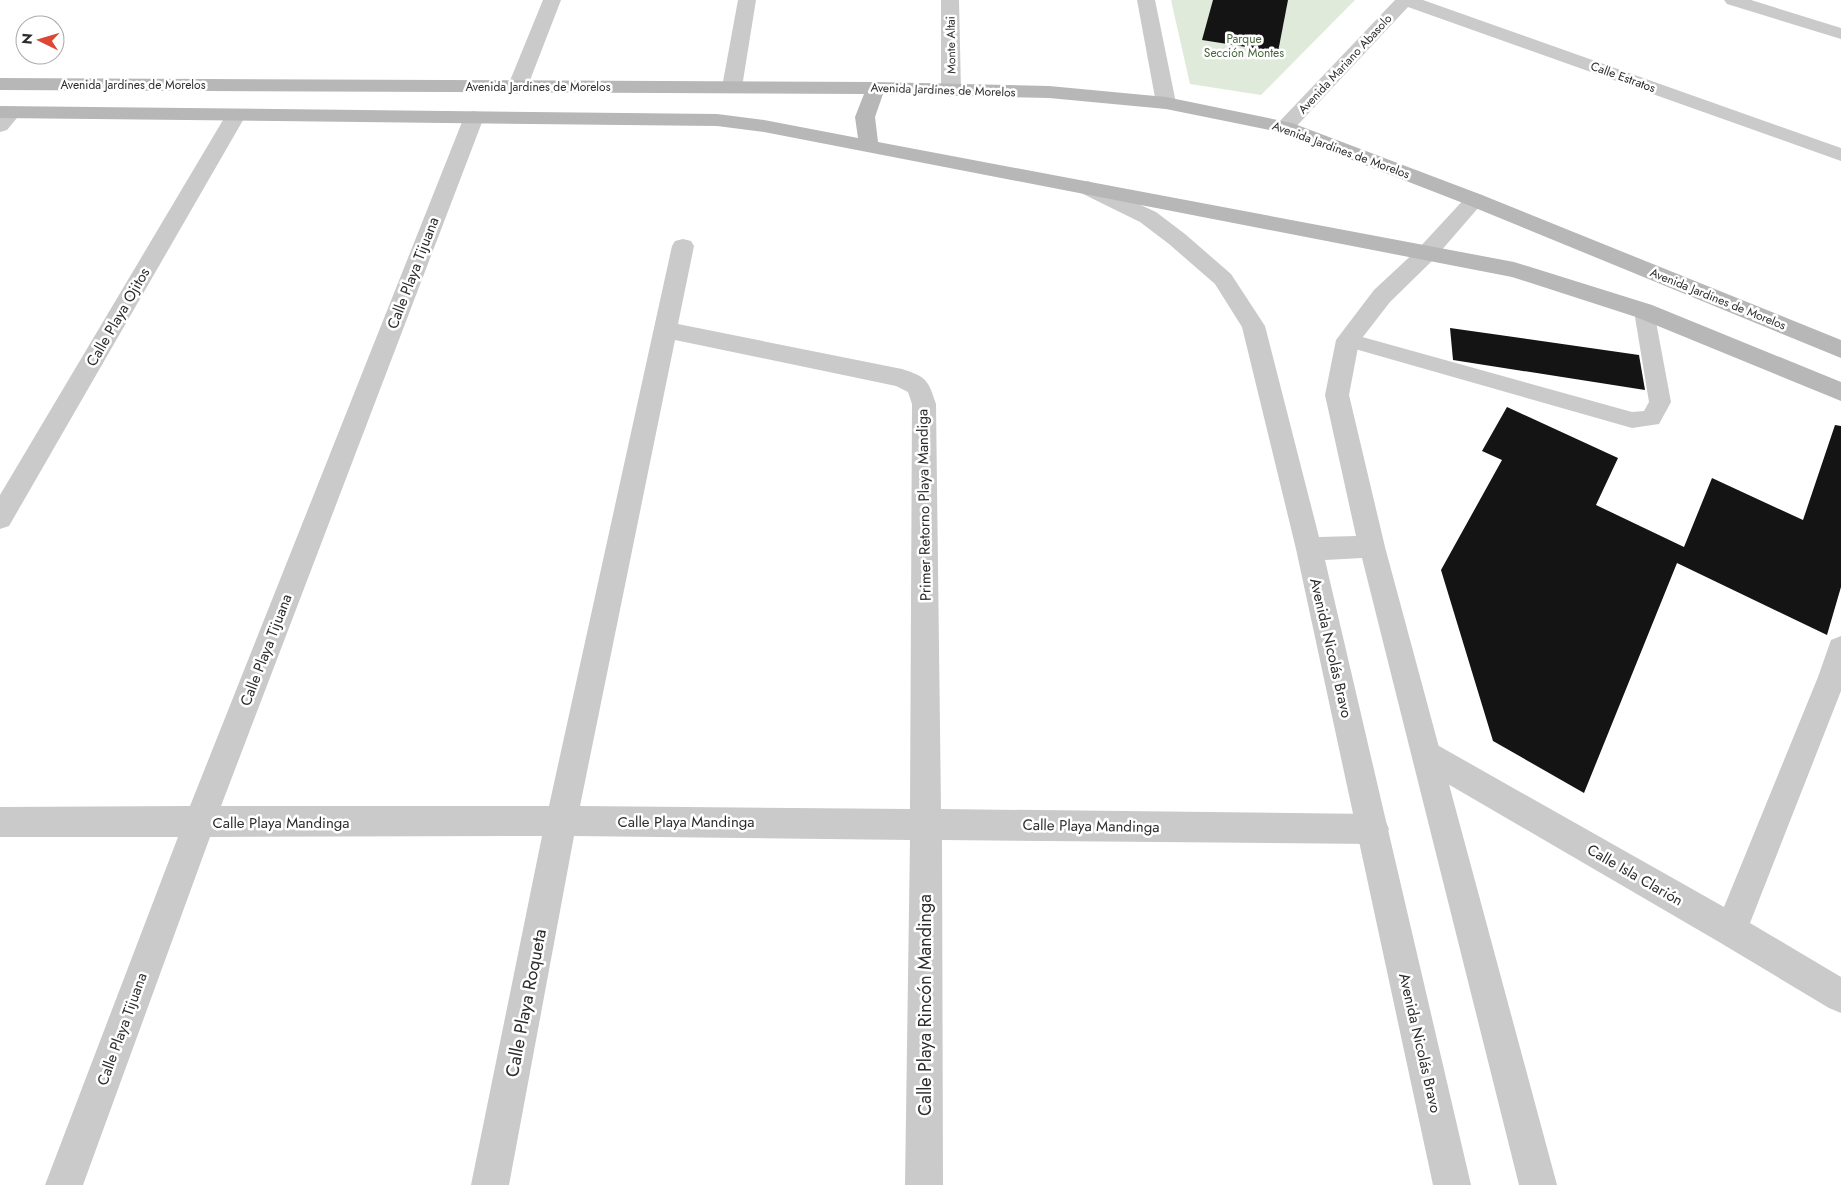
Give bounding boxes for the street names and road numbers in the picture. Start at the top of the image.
street label: Avenida Mariano Abasolo [1294,10,1396,118]
street label: Monte Altai [941,16,961,74]
street label: Calle Estratos [1588,57,1658,97]
street label: Avenida Jardines de Morelos [60,76,206,94]
street label: Avenida Jardines de Morelos [465,78,611,96]
street label: Avenida Jardines de Morelos [870,78,1016,102]
street label: Avenida Jardines de Morelos [1270,117,1412,183]
street label: Calle Playa Tijuana [381,214,445,332]
street label: Calle Playa Ojitos [81,263,155,371]
street label: Avenida Jardines de Morelos [1647,263,1789,335]
street label: Primer Retorno Playa Mandiga [911,409,937,601]
street label: Avenida Nicolás Bravo [1304,576,1358,720]
street label: Calle Playa Tijuana [234,591,298,709]
street label: Calle Playa Mandinga [617,811,755,833]
street label: Calle Playa Mandinga [212,812,350,834]
street label: Calle Playa Mandinga [1022,814,1160,838]
street label: Calle Isla Clarión [1583,839,1687,911]
street label: Calle Playa Rincón Mandinga [912,894,938,1116]
street label: Calle Playa Roqueta [499,927,553,1079]
street label: Calle Playa Tijuana [91,970,153,1088]
street label: Avenida Nicolás Bravo [1393,971,1447,1115]

